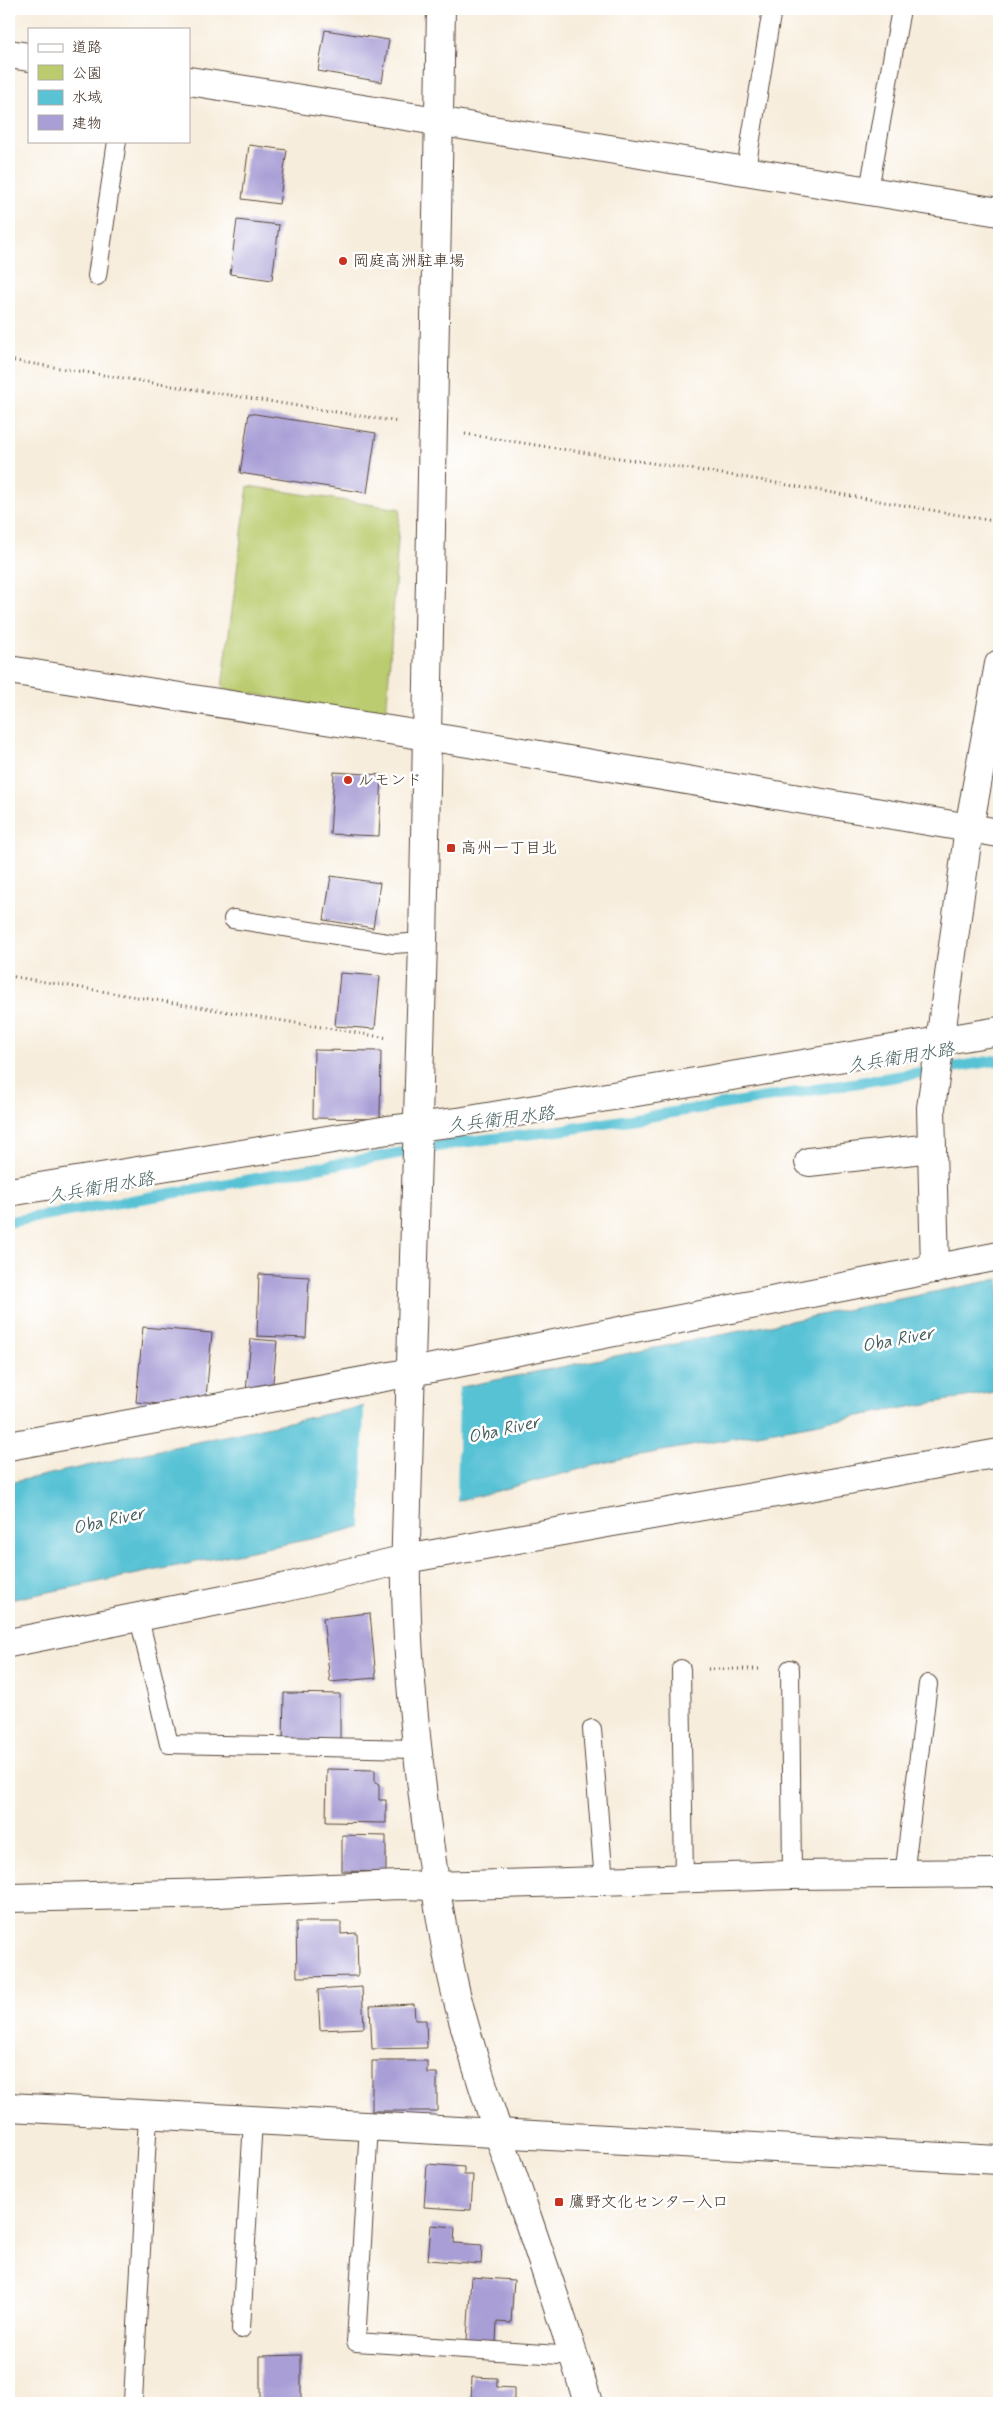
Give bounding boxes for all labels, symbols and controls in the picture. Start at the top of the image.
legend [28,28,190,142]
text: 道路 [72,38,102,58]
text: 公園 [72,64,102,84]
text: 水域 [72,88,102,108]
text: 建物 [72,114,102,134]
place label: 岡庭高洲駐車場 [353,251,465,272]
marker: 岡庭高洲駐車場 [337,255,349,267]
place label: ルモンド [358,770,422,791]
marker: ルモンド [342,774,354,786]
place label: 高州一丁目北 [461,838,557,859]
marker: 高州一丁目北 [445,842,457,854]
water label: 久兵衛用水路 [846,1038,957,1078]
water label: 久兵衛用水路 [446,1101,557,1138]
water label: 久兵衛用水路 [46,1167,157,1209]
water label: Oba River [860,1321,938,1359]
water label: Oba River [466,1410,545,1450]
water label: Oba River [71,1501,150,1541]
place label: 鷹野文化センター入口 [569,2192,728,2213]
marker: 鷹野文化センター入口 [553,2196,565,2208]

